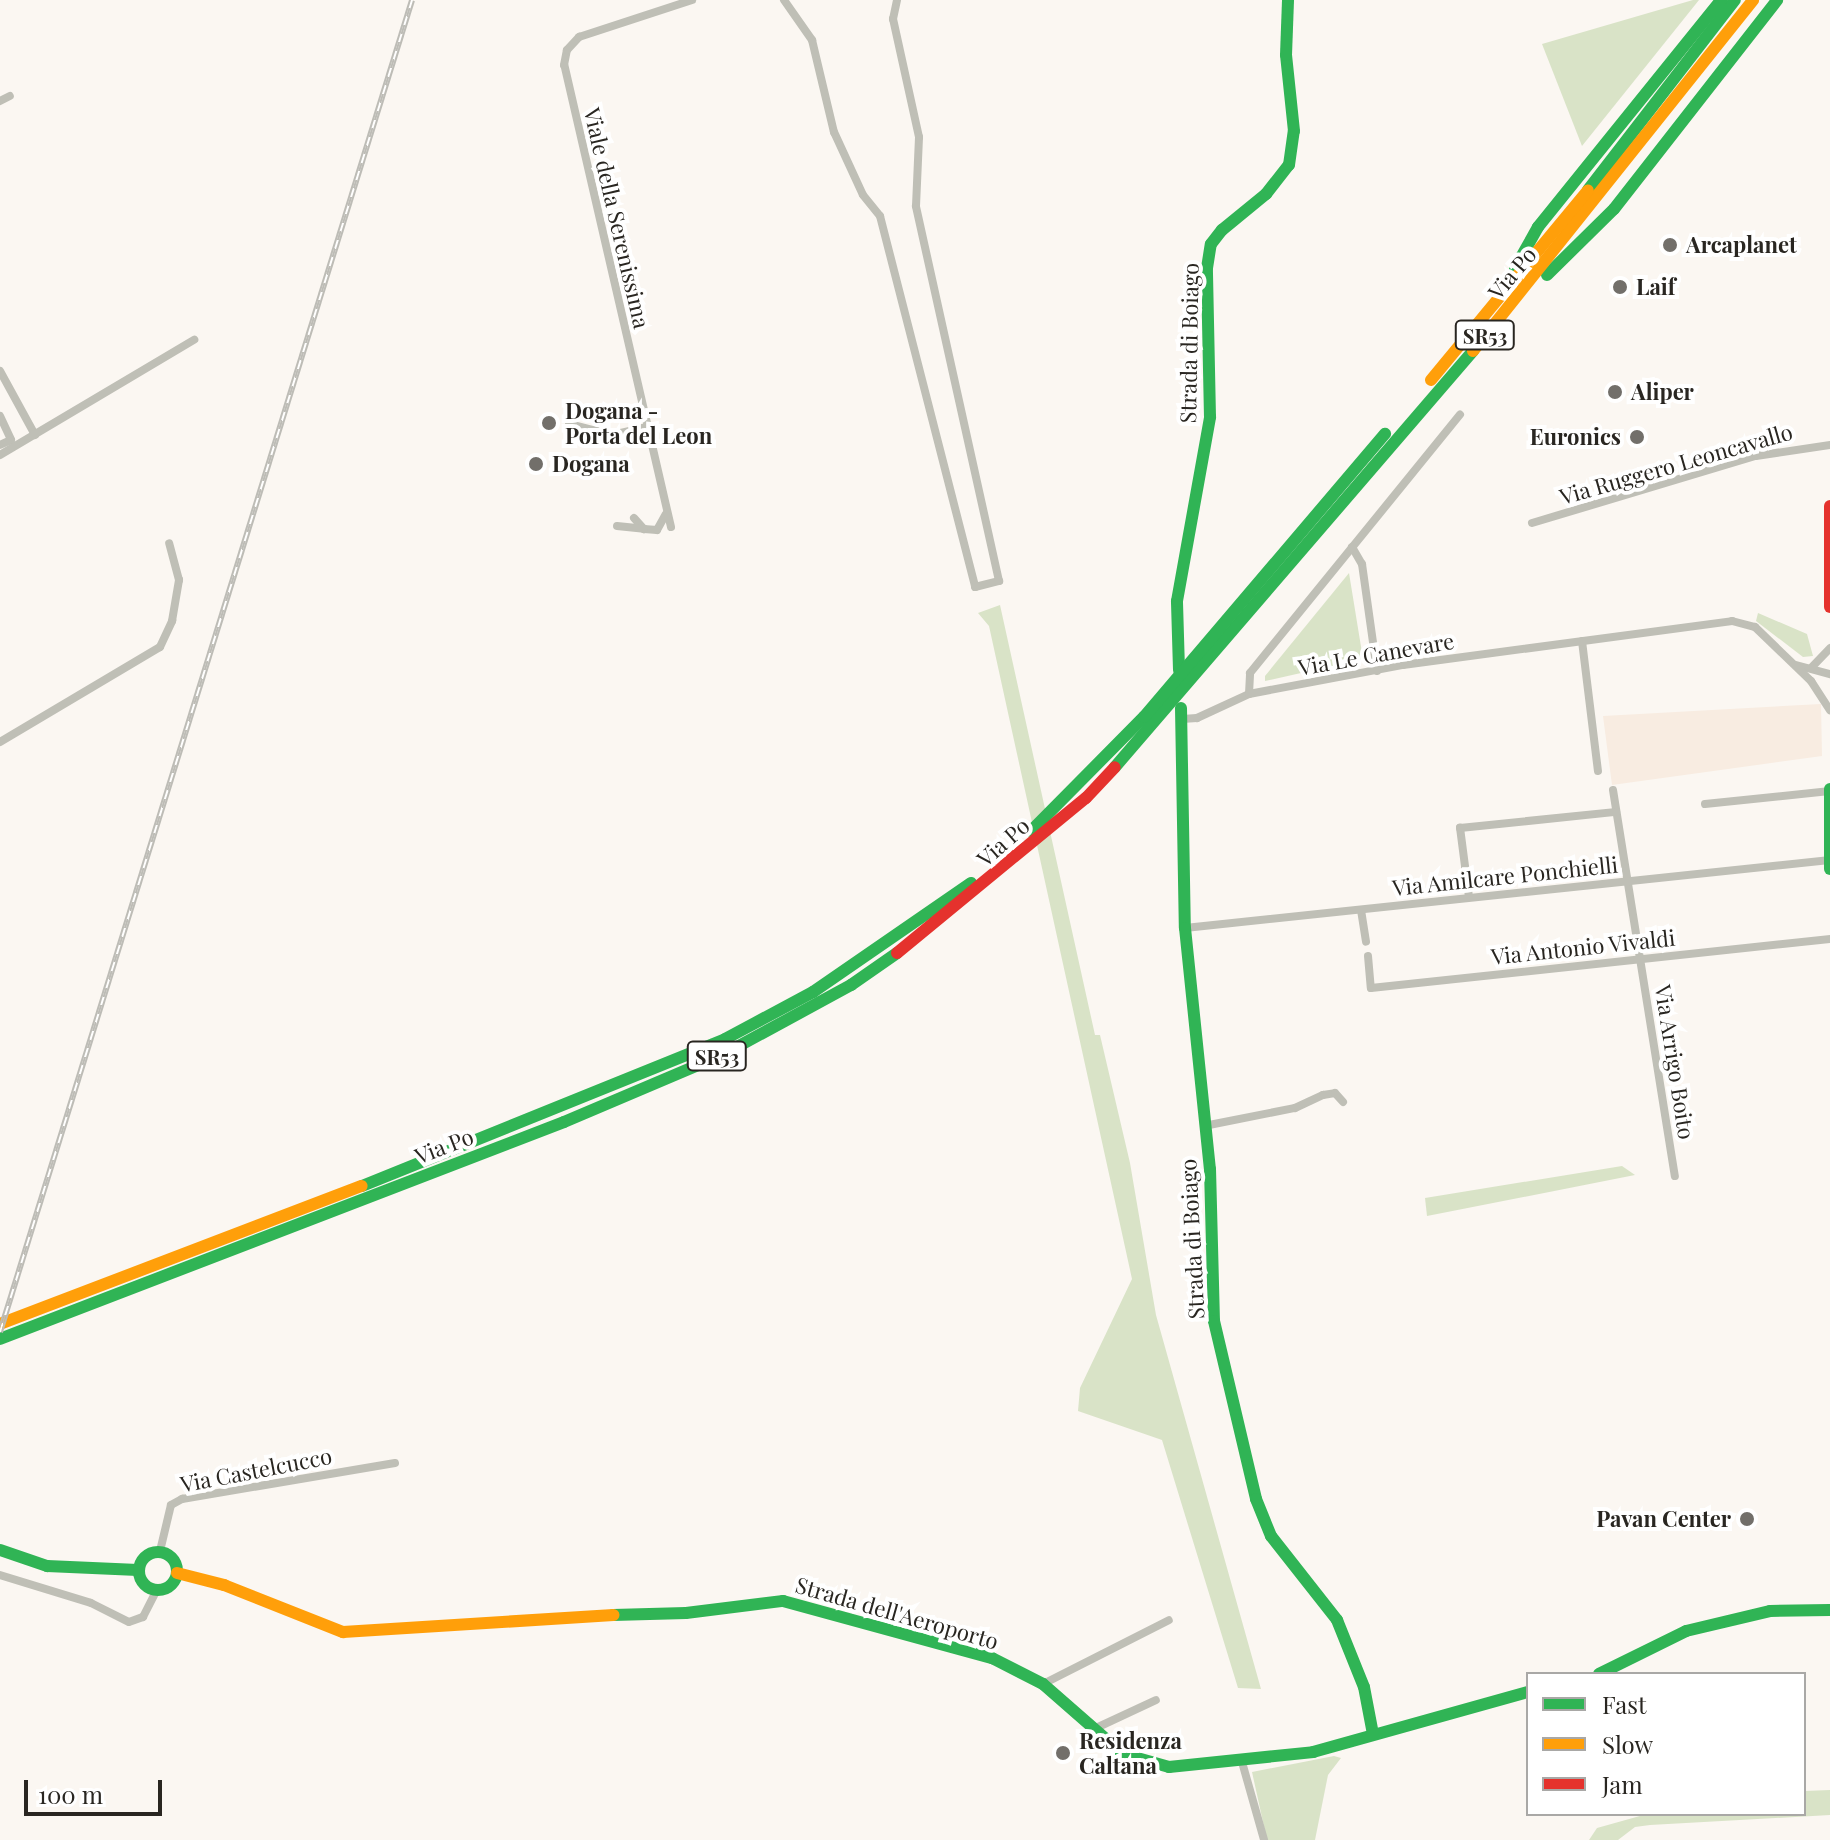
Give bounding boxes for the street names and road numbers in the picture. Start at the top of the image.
street label: Viale della Serenissima [579,105,655,331]
street label: Via Po [1482,241,1542,305]
street label: Strada di Boiago [1174,262,1204,424]
road number: SR53 [1453,319,1517,351]
street label: Via Ruggero Leoncavallo [1557,418,1795,510]
street label: Via Le Canevare [1296,627,1456,681]
street label: Via Po [971,812,1035,872]
street label: Via Amilcare Ponchielli [1390,851,1620,901]
street label: Via Antonio Vivaldi [1489,924,1677,970]
street label: Via Arrigo Boito [1650,982,1700,1142]
road number: SR53 [685,1040,749,1072]
street label: Via Po [411,1123,477,1169]
street label: Strada di Boiago [1175,1158,1209,1320]
street label: Via Castelcucco [178,1442,334,1498]
street label: Strada dell'Aeroporto [792,1571,1002,1655]

